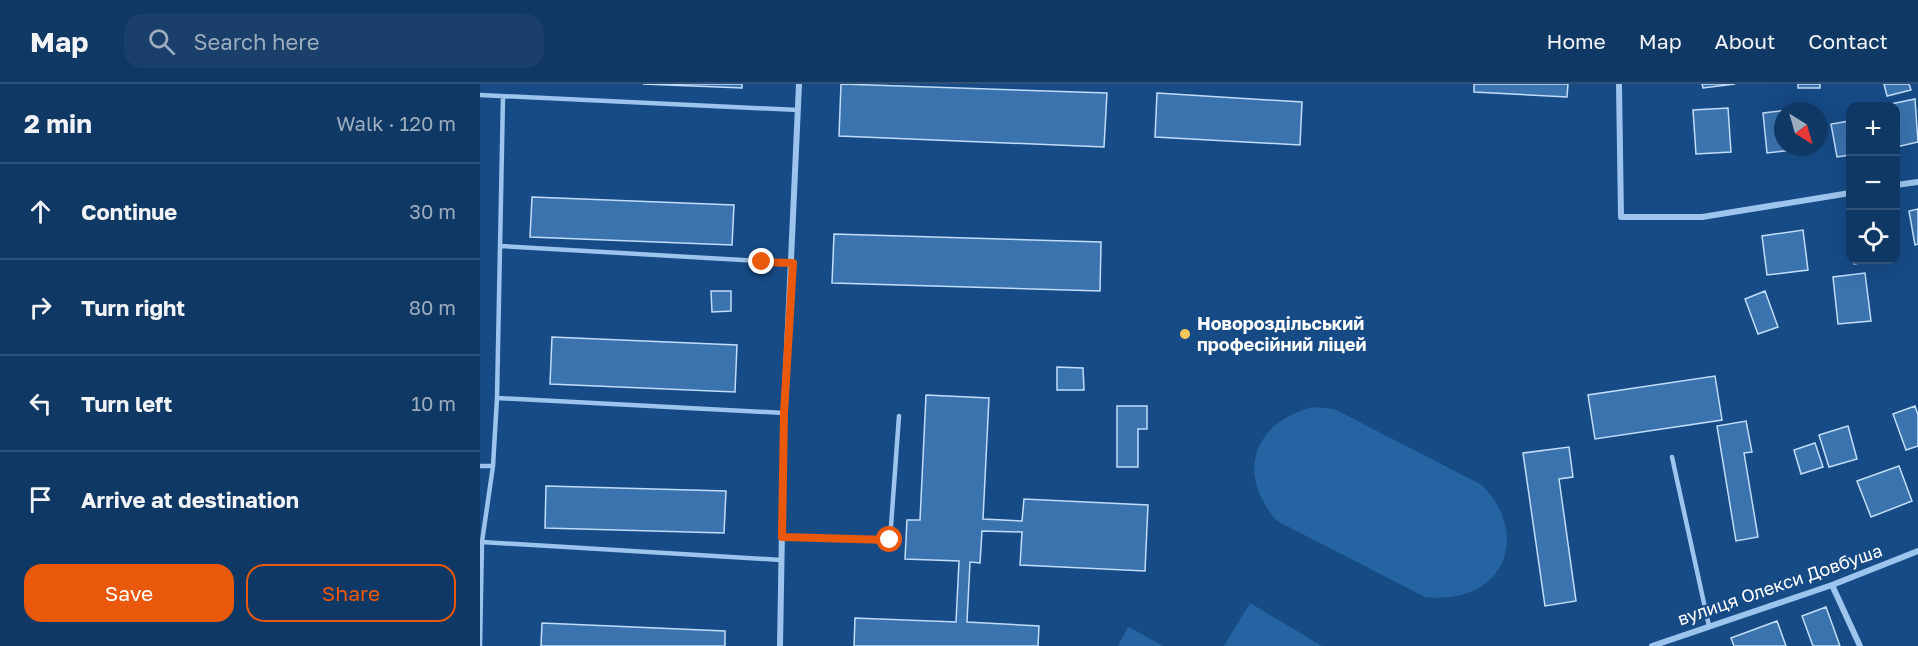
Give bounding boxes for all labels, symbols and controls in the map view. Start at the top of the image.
search box [124,14,544,68]
text: Map [30,25,88,58]
icon: search [145,25,178,58]
text: Search here [193,28,319,55]
text: Home [1546,28,1606,54]
text: Map [1639,28,1682,54]
text: About [1715,28,1775,54]
text: Contact [1808,28,1888,54]
north arrow [1774,102,1828,156]
map controls [1846,102,1900,264]
button: + [1846,102,1900,156]
text: 2 min [24,108,92,139]
text: Walk · 120 m [336,111,456,135]
button: − [1846,156,1900,210]
icon: ahead [24,195,57,228]
text: Continue [81,198,177,225]
text: 30 m [409,199,456,223]
button: locate [1846,210,1900,264]
route end [748,248,774,274]
icon: right [24,291,57,324]
text: Turn right [81,294,185,321]
text: 80 m [409,295,456,319]
place label: Новороздільський професійний ліцей [1197,312,1366,355]
marker: Новороздільський професійний ліцей [1178,327,1192,341]
icon: left [24,387,57,420]
text: Turn left [81,390,172,417]
text: 10 m [411,391,456,415]
icon: arrive [24,483,57,516]
text: Arrive at destination [81,486,299,513]
route start [876,526,902,552]
street label: вулиця Олекси Довбуша [1674,539,1885,629]
button: Save [24,564,234,622]
button: Share [246,564,456,622]

